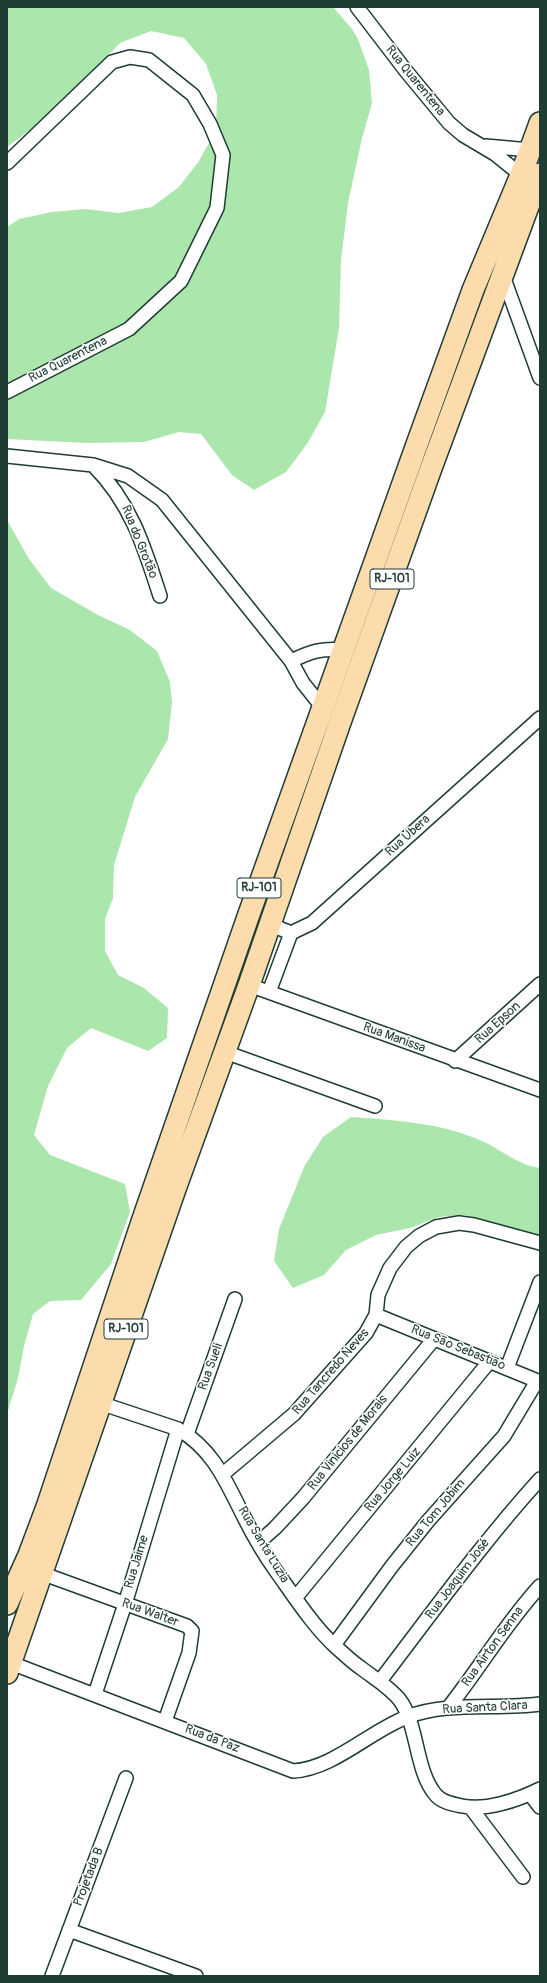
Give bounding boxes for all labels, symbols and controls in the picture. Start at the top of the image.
street label: Rua Quarentena [382,43,448,119]
street label: Rua Quarentena [26,334,110,386]
street label: Rua do Grotão [117,503,161,581]
road number: RJ-101 [370,569,414,589]
street label: Rua Ubera [382,812,434,860]
road number: RJ-101 [237,878,281,898]
street label: Rua Epson [472,999,524,1047]
street label: Rua Manissa [361,1020,427,1056]
road number: RJ-101 [104,1319,148,1339]
street label: Rua Sāo Sebastiāo [408,1322,508,1374]
street label: Rua Tancredo Neves [289,1326,373,1418]
street label: Rua Sueli [195,1341,227,1393]
street label: Rua Vinicios de Morais [305,1392,391,1494]
street label: Rua Jorge Luiz [361,1445,425,1515]
street label: Rua Tom Jobim [403,1476,469,1550]
street label: Rua Santa Luzia [234,1504,292,1586]
street label: Rua Jaime [121,1533,153,1591]
street label: Rua Joaquim José [423,1536,493,1622]
street label: Rua Walter [119,1596,181,1630]
street label: Rua Airton Senna [459,1604,527,1690]
street label: Rua Santa Clara [442,1698,528,1718]
street label: Rua da Paz [182,1721,242,1757]
street label: Projetada B [71,1845,107,1909]

